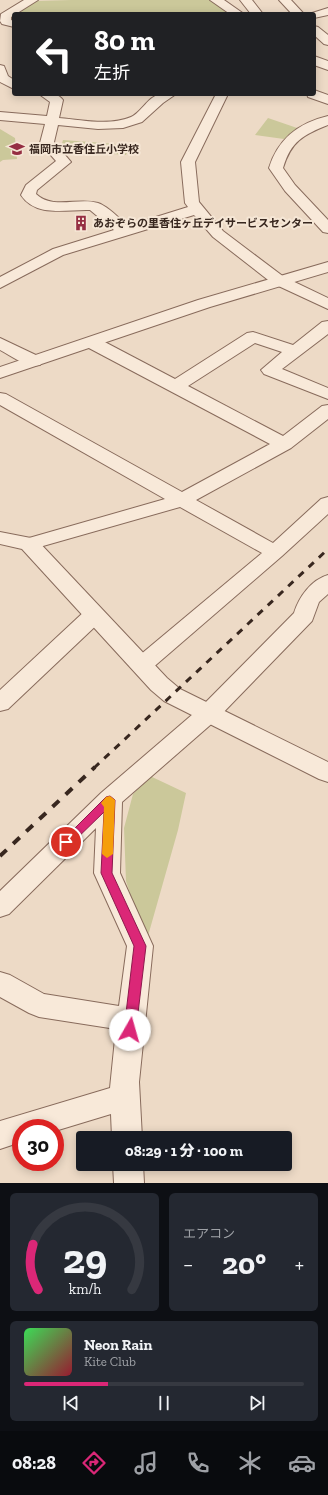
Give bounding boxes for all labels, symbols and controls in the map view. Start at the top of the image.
text: 80 m [94,24,155,57]
icon: left [28,28,80,80]
text: 左折 [94,62,130,84]
school or university icon: 福岡市立香住丘小学校 [8,140,26,158]
place label: 福岡市立香住丘小学校 [29,143,139,156]
building icon: あおぞらの里香住ヶ丘デイサービスセンター [72,214,90,232]
place label: あおぞらの里香住ヶ丘デイサービスセンター [93,217,313,230]
pin [49,825,83,859]
icon: arrive [55,831,77,853]
position arrow [109,1009,151,1051]
speed limit sign: 30 [12,1119,64,1171]
text: 08:29 · 1 分 · 100 m [125,1142,243,1160]
text: エアコン [183,1226,235,1241]
text: 29 [62,1234,107,1284]
text: 20° [222,1246,266,1282]
text: − [183,1251,193,1278]
text: + [295,1251,304,1278]
text: km/h [68,1281,101,1298]
text: Neon Rain [84,1336,152,1354]
text: Kite Club [84,1354,136,1369]
icon: previous [60,1392,82,1414]
icon: pause [153,1392,175,1414]
icon: next [246,1392,268,1414]
icon: directions [80,1449,108,1477]
icon: music [132,1449,160,1477]
icon: phone [184,1449,212,1477]
icon: climate [236,1449,264,1477]
icon: car [288,1449,316,1477]
text: 08:28 [12,1452,56,1474]

